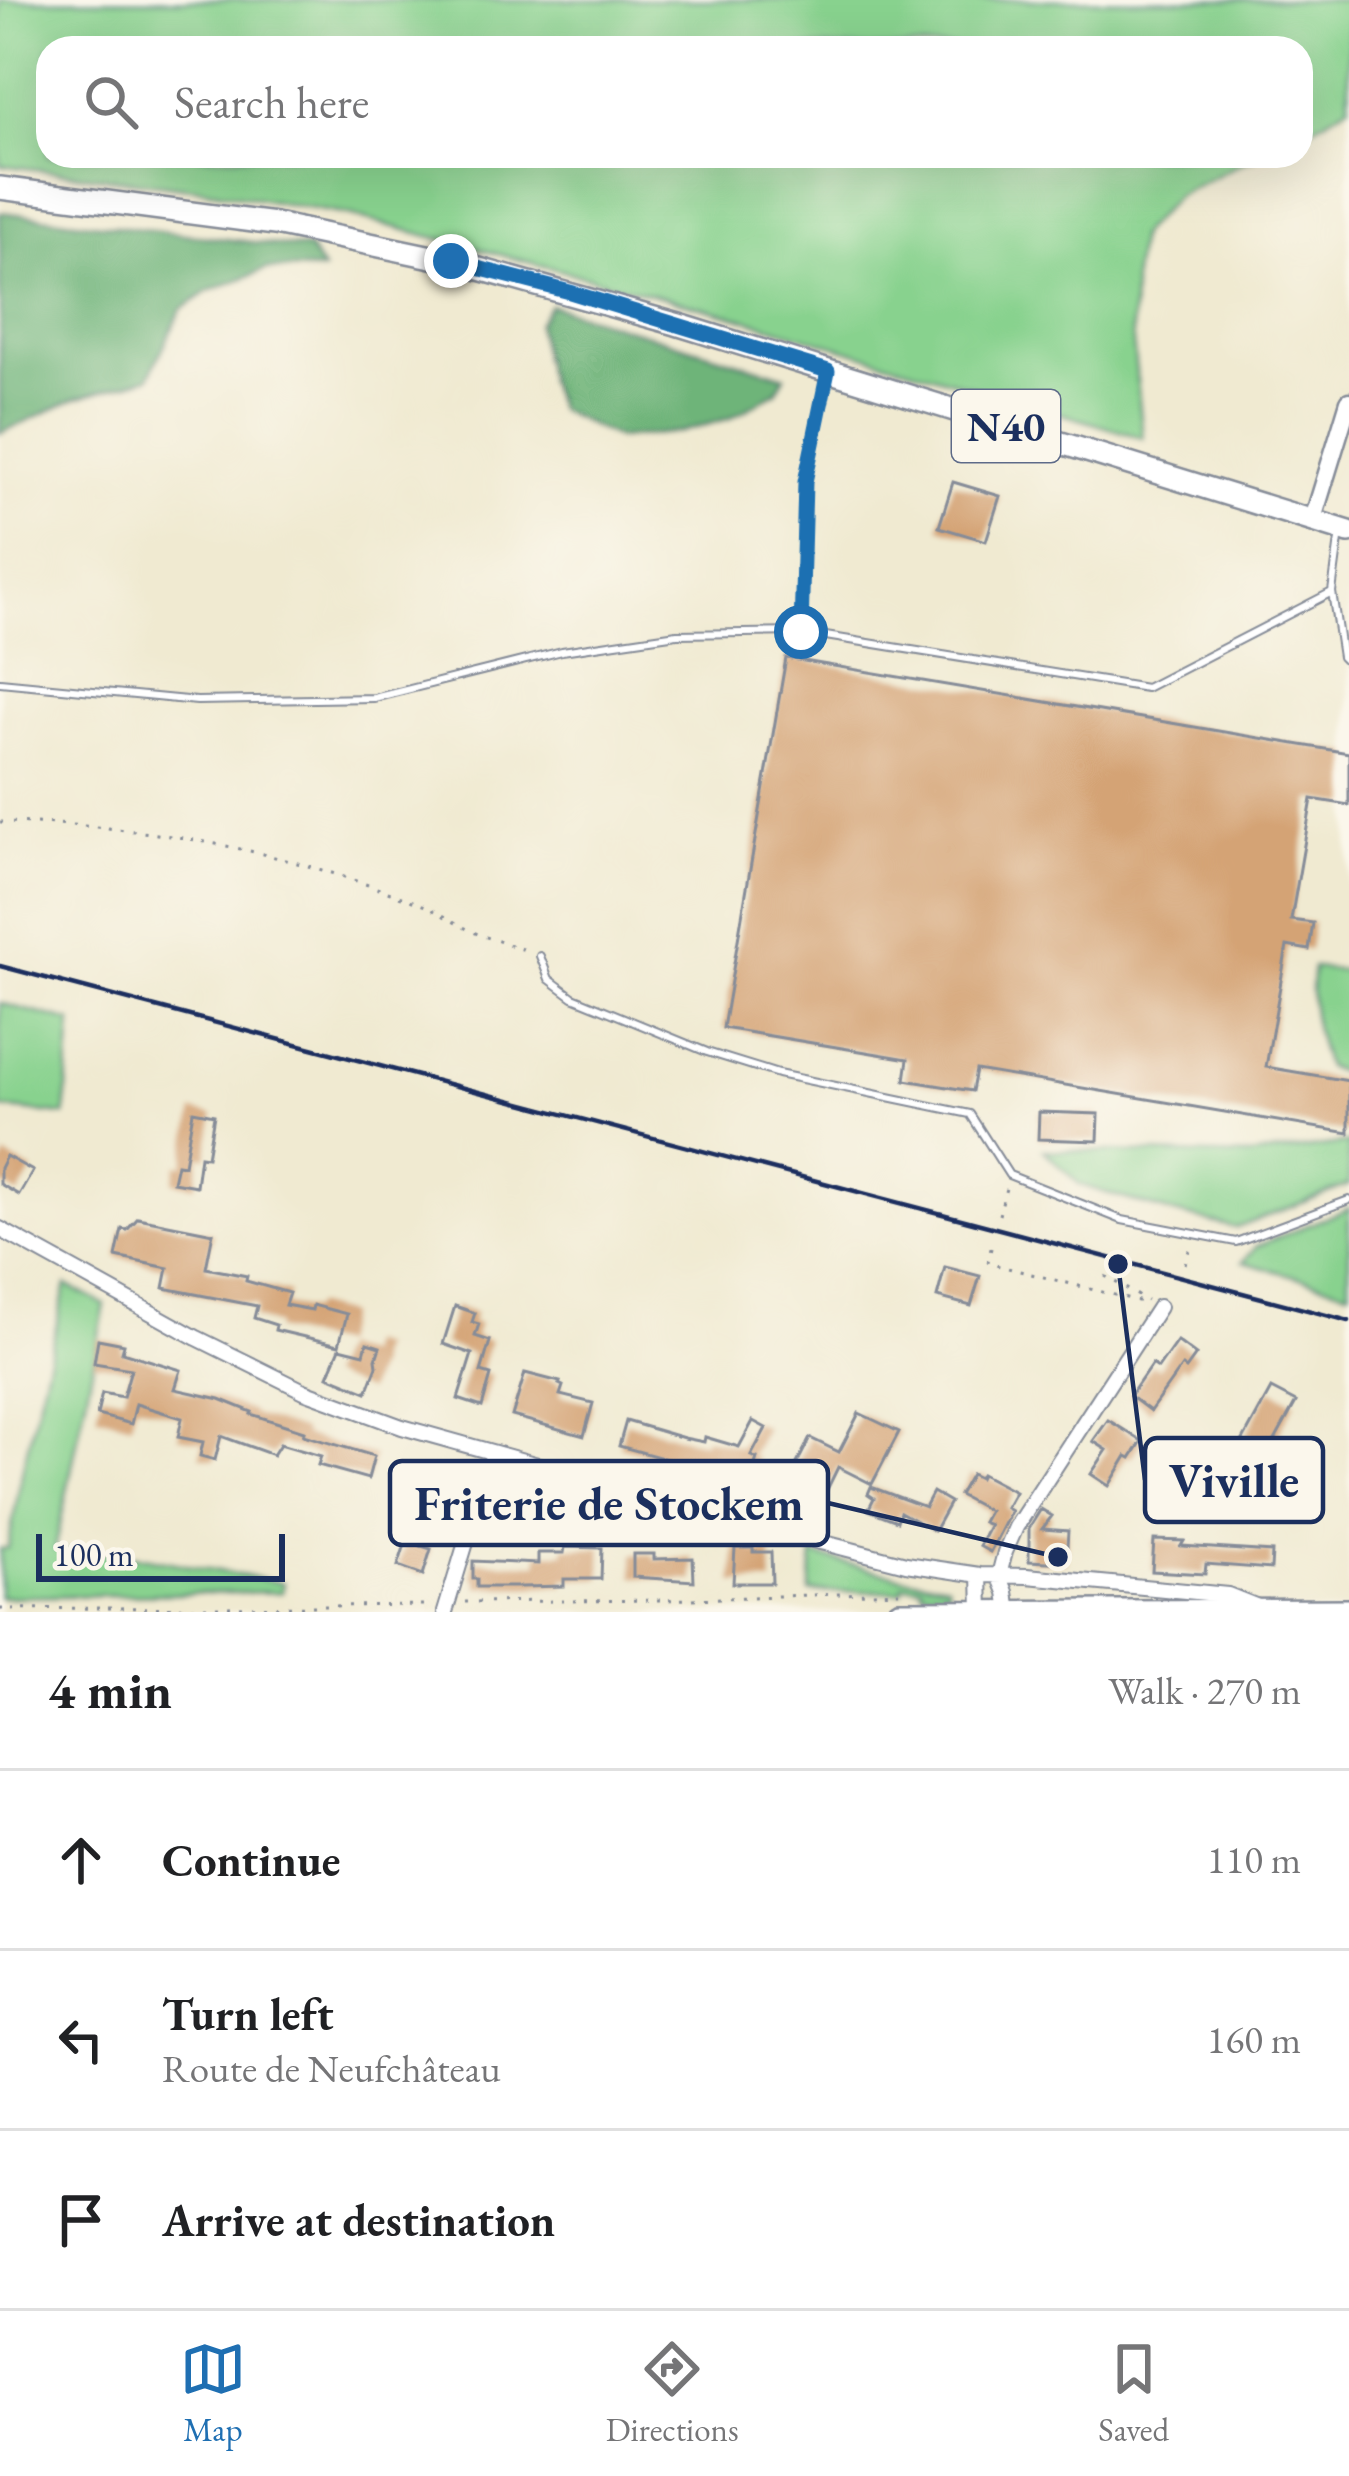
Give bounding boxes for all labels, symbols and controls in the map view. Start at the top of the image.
search box [36,36,1313,168]
icon: search [78,69,144,135]
text: Search here [174,73,369,131]
route end [424,234,478,288]
road number: N40 [952,390,1060,462]
route start [774,605,828,659]
callout: Viville [1145,1438,1323,1522]
text: Viville [1169,1449,1299,1511]
callout: Friterie de Stockem [390,1461,828,1545]
text: Friterie de Stockem [414,1472,804,1534]
scale bar [36,1528,285,1581]
text: 100 m [54,1533,134,1576]
text: 4 min [48,1657,172,1723]
text: Walk · 270 m [1108,1665,1301,1716]
icon: ahead [48,1827,114,1893]
text: Continue [162,1831,340,1889]
text: 110 m [1207,1834,1301,1885]
text: Turn left [162,1985,334,2043]
icon: left [48,2007,114,2073]
text: 160 m [1207,2014,1301,2065]
text: Route de Neufchâteau [162,2043,501,2094]
icon: arrive [48,2187,114,2253]
text: Arrive at destination [162,2191,555,2249]
tab: Map [180,2336,246,2451]
tab: Directions [606,2336,739,2451]
tab: Saved [1098,2336,1169,2451]

